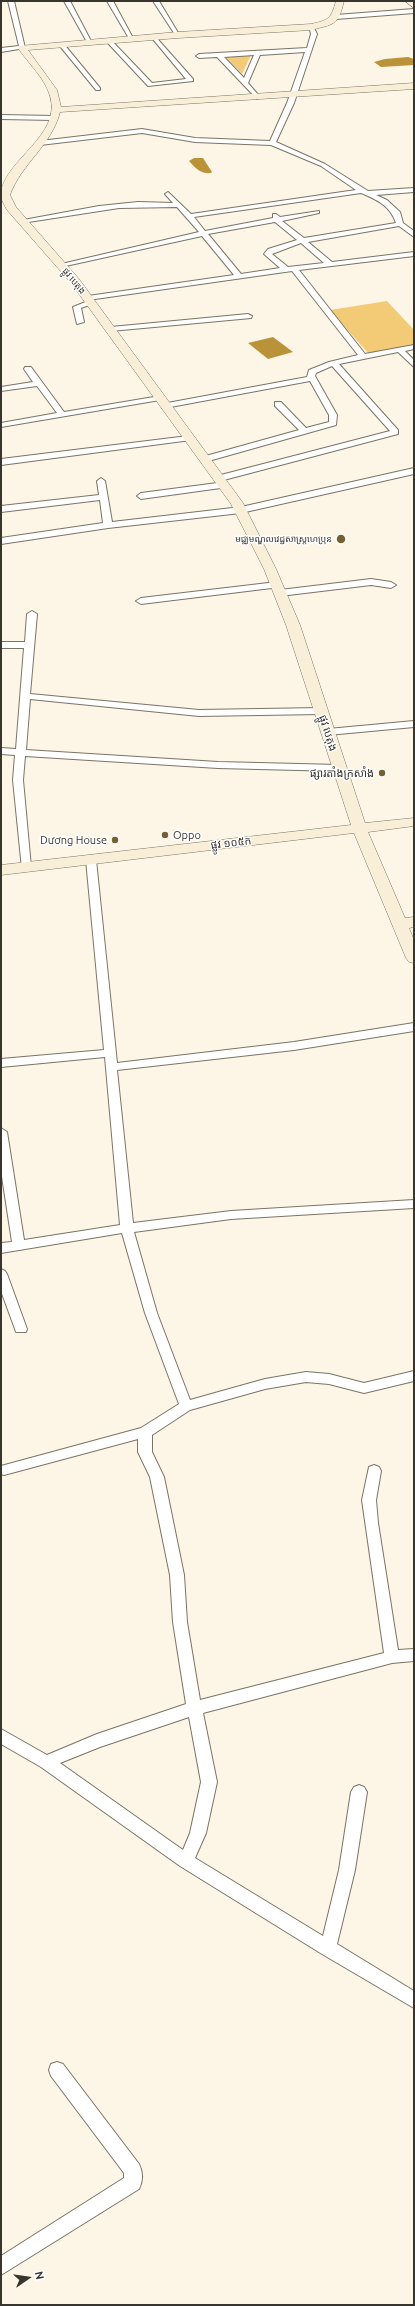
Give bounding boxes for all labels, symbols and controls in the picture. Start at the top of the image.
street label: ផ្លូវ បេតុង [60,266,88,296]
marker: មជ្ឈមណ្ឌលវេជ្ជសាស្ត្រហេប្រុន [335,533,347,545]
place label: មជ្ឈមណ្ឌលវេជ្ជសាស្ត្រហេប្រុន [235,534,332,544]
street label: ផ្លូវ បេតុង [316,713,340,753]
place label: ផ្សារតាំងក្រសាំង [310,766,374,780]
marker: ផ្សារតាំងក្រសាំង [377,768,387,778]
place label: Oppo [173,828,201,842]
marker: Oppo [160,830,170,840]
place label: Dương House [40,833,107,847]
street label: ផ្លូវ ១០៥ក [210,834,252,852]
marker: Dương House [110,835,120,845]
north arrow [8,2258,48,2298]
text: N [33,2270,46,2281]

